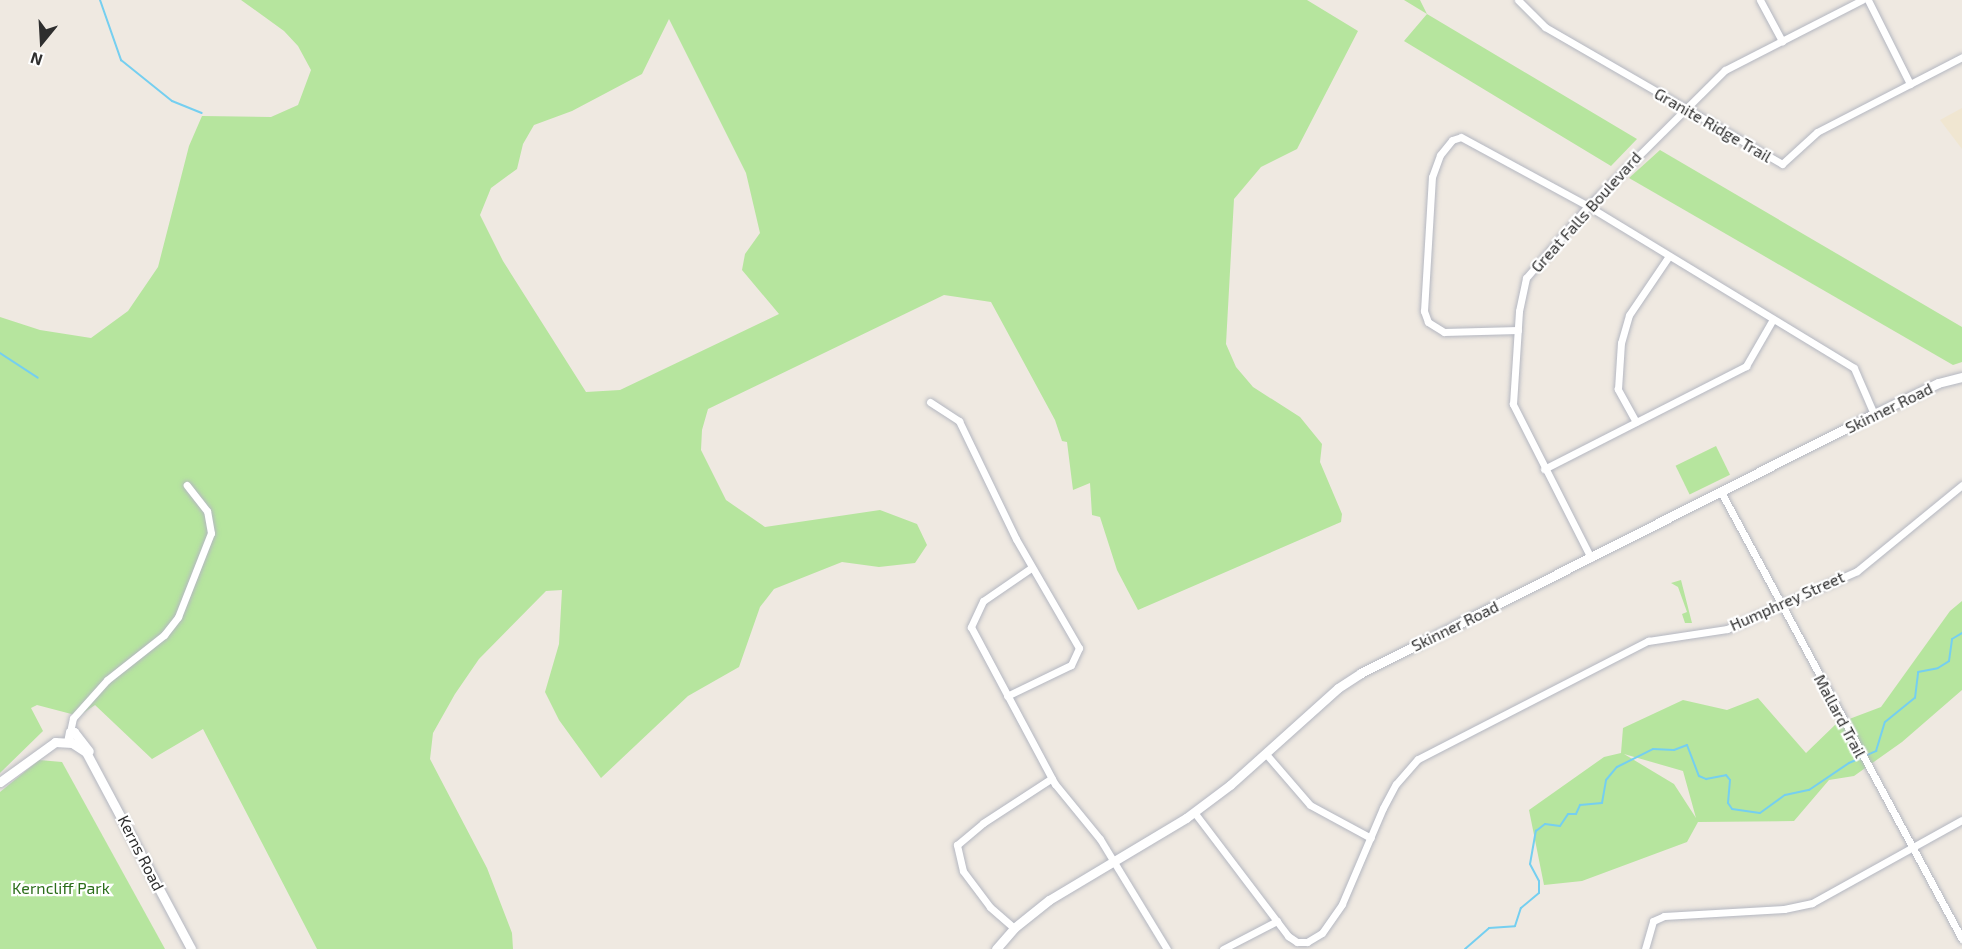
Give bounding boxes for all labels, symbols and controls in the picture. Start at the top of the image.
north arrow [12,12,72,72]
text: N [28,49,45,70]
street label: Granite Ridge Trail [1651,84,1775,166]
street label: Great Falls Boulevard [1527,148,1645,276]
street label: Skinner Road [1842,379,1936,437]
street label: Humphrey Street [1727,567,1847,635]
street label: Skinner Road [1408,597,1502,655]
street label: Mallard Trail [1810,671,1870,761]
street label: Kerns Road [114,812,168,894]
park label: Kerncliff Park [12,878,110,898]

